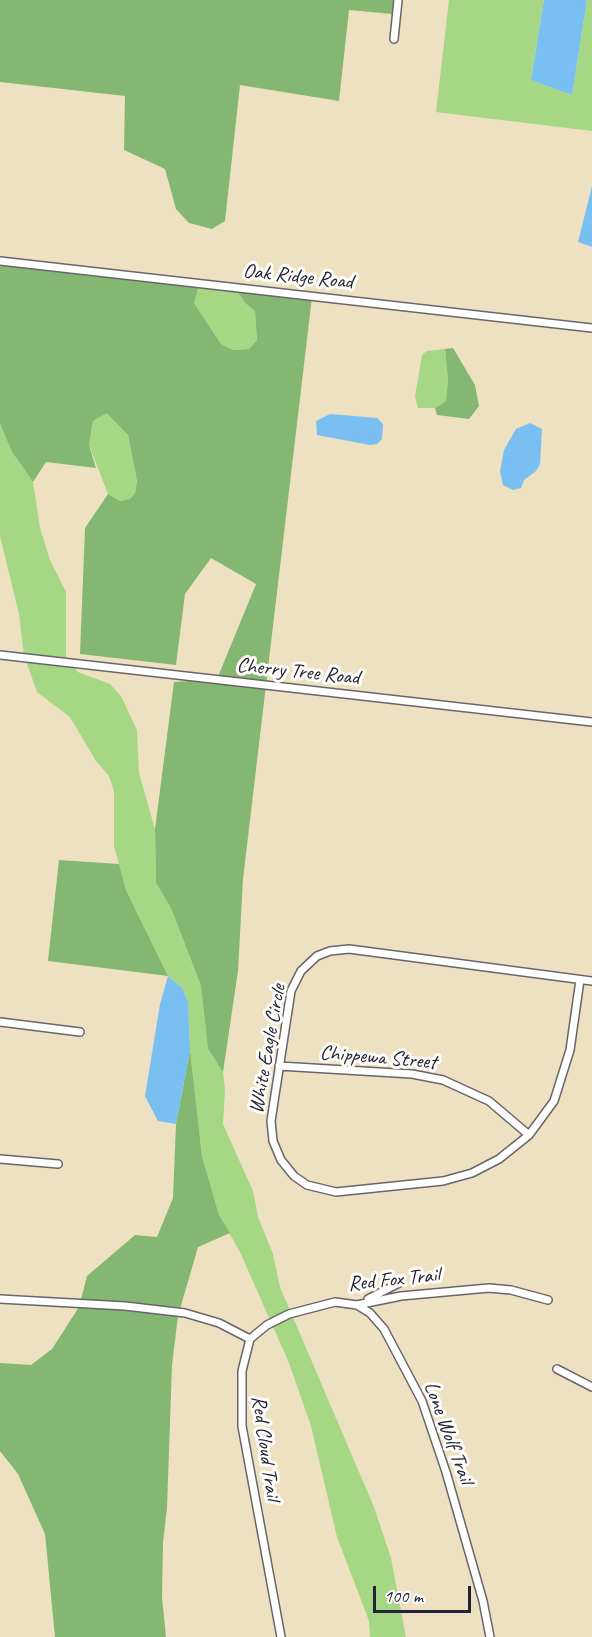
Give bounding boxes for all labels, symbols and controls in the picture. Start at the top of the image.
street label: Oak Ridge Road [242,259,354,295]
street label: Cherry Tree Road [235,653,361,691]
street label: White Eagle Circle [244,982,292,1116]
street label: Chippewa Street [319,1040,437,1076]
street label: Red Fox Trail [347,1263,441,1297]
street label: Lone Wolf Trail [418,1378,478,1488]
street label: Red Cloud Trail [245,1394,285,1502]
scale bar [376,1574,474,1612]
text: 100 m [384,1585,423,1607]

